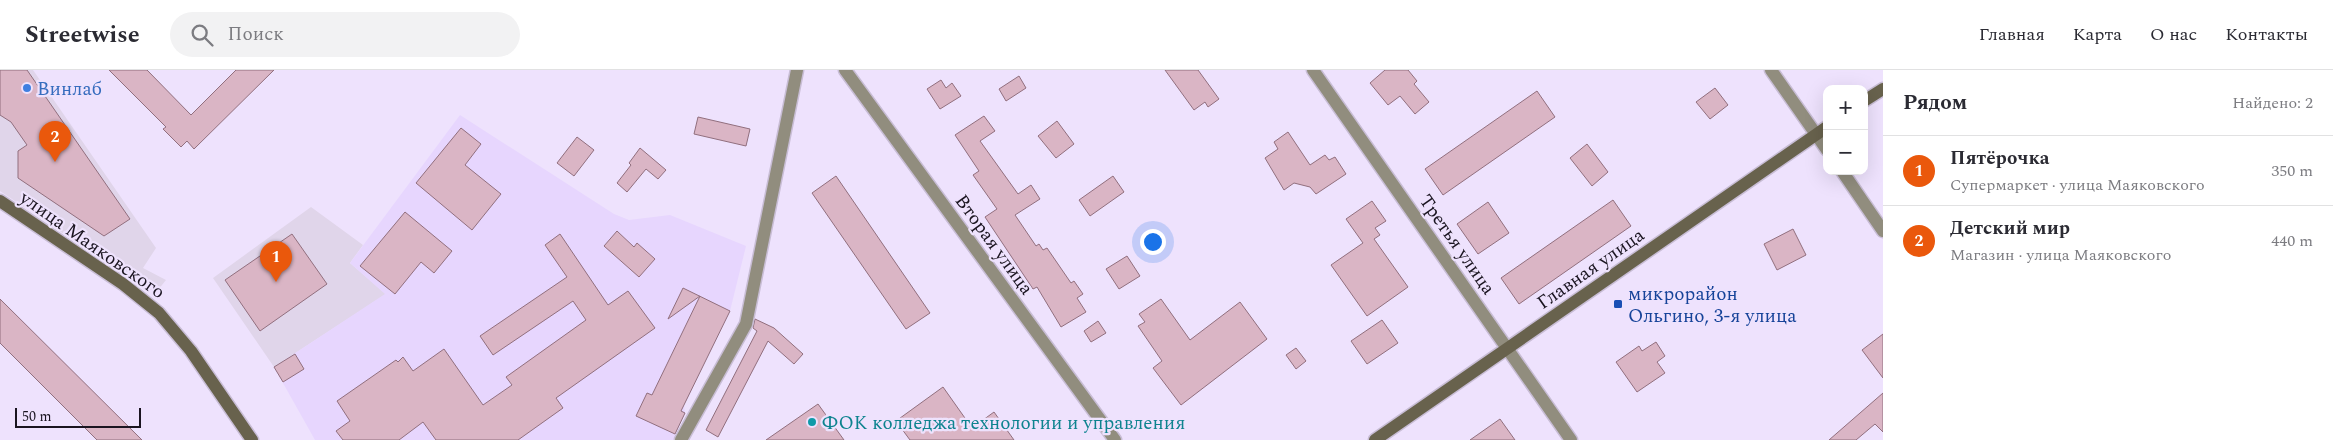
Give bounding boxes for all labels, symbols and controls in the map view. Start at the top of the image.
search box [170,12,520,57]
text: Streetwise [25,17,140,53]
text: Поиск [228,20,284,49]
icon: search [188,21,216,49]
text: Главная [1979,21,2045,48]
text: Карта [2073,21,2122,48]
text: О нас [2150,21,2197,48]
text: Контакты [2225,21,2308,48]
place label: Винлаб [37,75,102,104]
marker: Винлаб [21,82,33,94]
map controls [1823,85,1868,175]
button: + [1823,85,1868,130]
text: Рядом [1903,87,1967,119]
text: Найдено: 2 [2232,91,2313,115]
pin: 2 [39,121,71,162]
button: − [1823,130,1868,175]
text: Пятёрочка [1950,144,2050,173]
text: 1 [1915,159,1923,183]
text: 350 m [2271,159,2313,183]
text: Супермаркет · улица Маяковского [1950,173,2205,197]
street label: улица Маяковского [13,183,171,306]
street label: Вторая улица [947,188,1041,302]
street label: Третья улица [1411,189,1503,302]
text: Детский мир [1950,214,2070,243]
street label: Главная улица [1531,221,1651,317]
your location [1140,229,1166,255]
text: 2 [1915,229,1923,253]
text: 440 m [2271,229,2313,253]
pin: 1 [260,241,292,282]
text: Магазин · улица Маяковского [1950,243,2171,267]
place label: микрорайон Ольгино, 3-я улица [1628,280,1797,331]
marker: микрорайон Ольгино, 3-я улица [1612,298,1624,310]
scale bar [15,405,141,428]
text: 50 m [22,406,52,427]
place label: ФОК колледжа технологии и управления [822,409,1185,438]
marker: ФОК колледжа технологии и управления [806,416,818,428]

